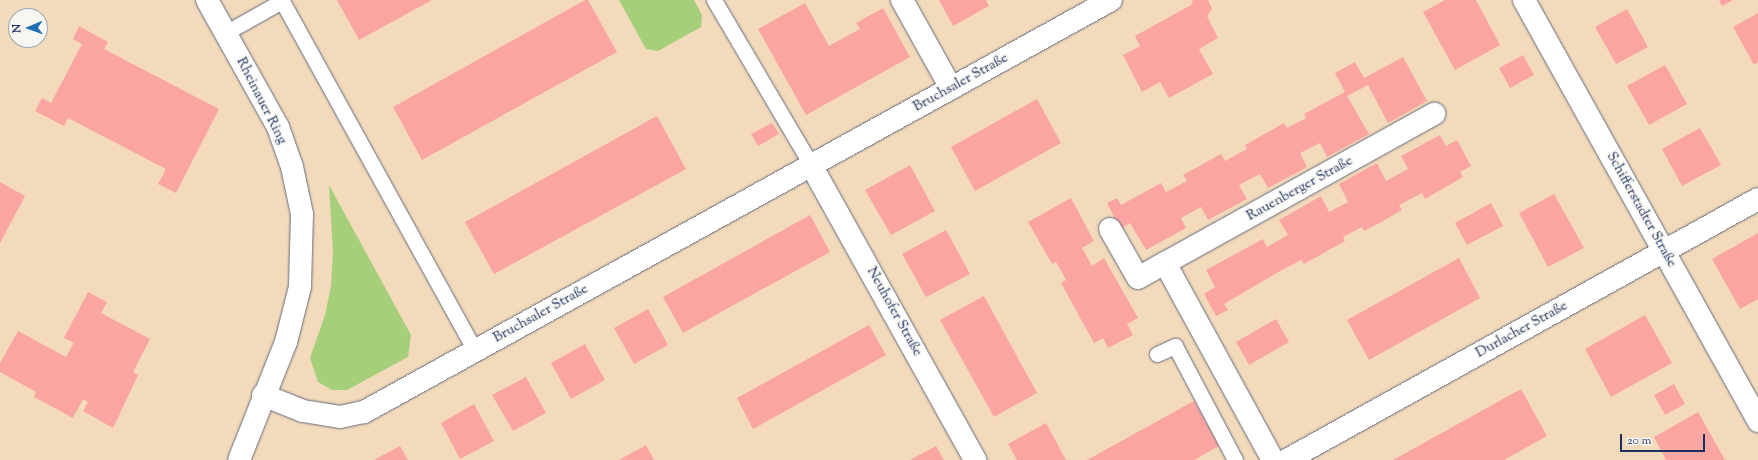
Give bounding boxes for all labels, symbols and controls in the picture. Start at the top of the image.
north arrow [8,8,48,48]
text: N [9,24,25,33]
street label: Bruchsaler Straße [911,50,1011,116]
street label: Rheinauer Ring [232,55,290,147]
street label: Schifferstadter Straße [1602,149,1680,271]
street label: Rauenberger Straße [1244,153,1356,225]
street label: Neuhofer Straße [863,264,925,360]
street label: Bruchsaler Straße [491,281,591,347]
street label: Durlacher Straße [1473,298,1571,362]
scale bar [1622,426,1707,452]
text: 20 m [1627,432,1651,450]

